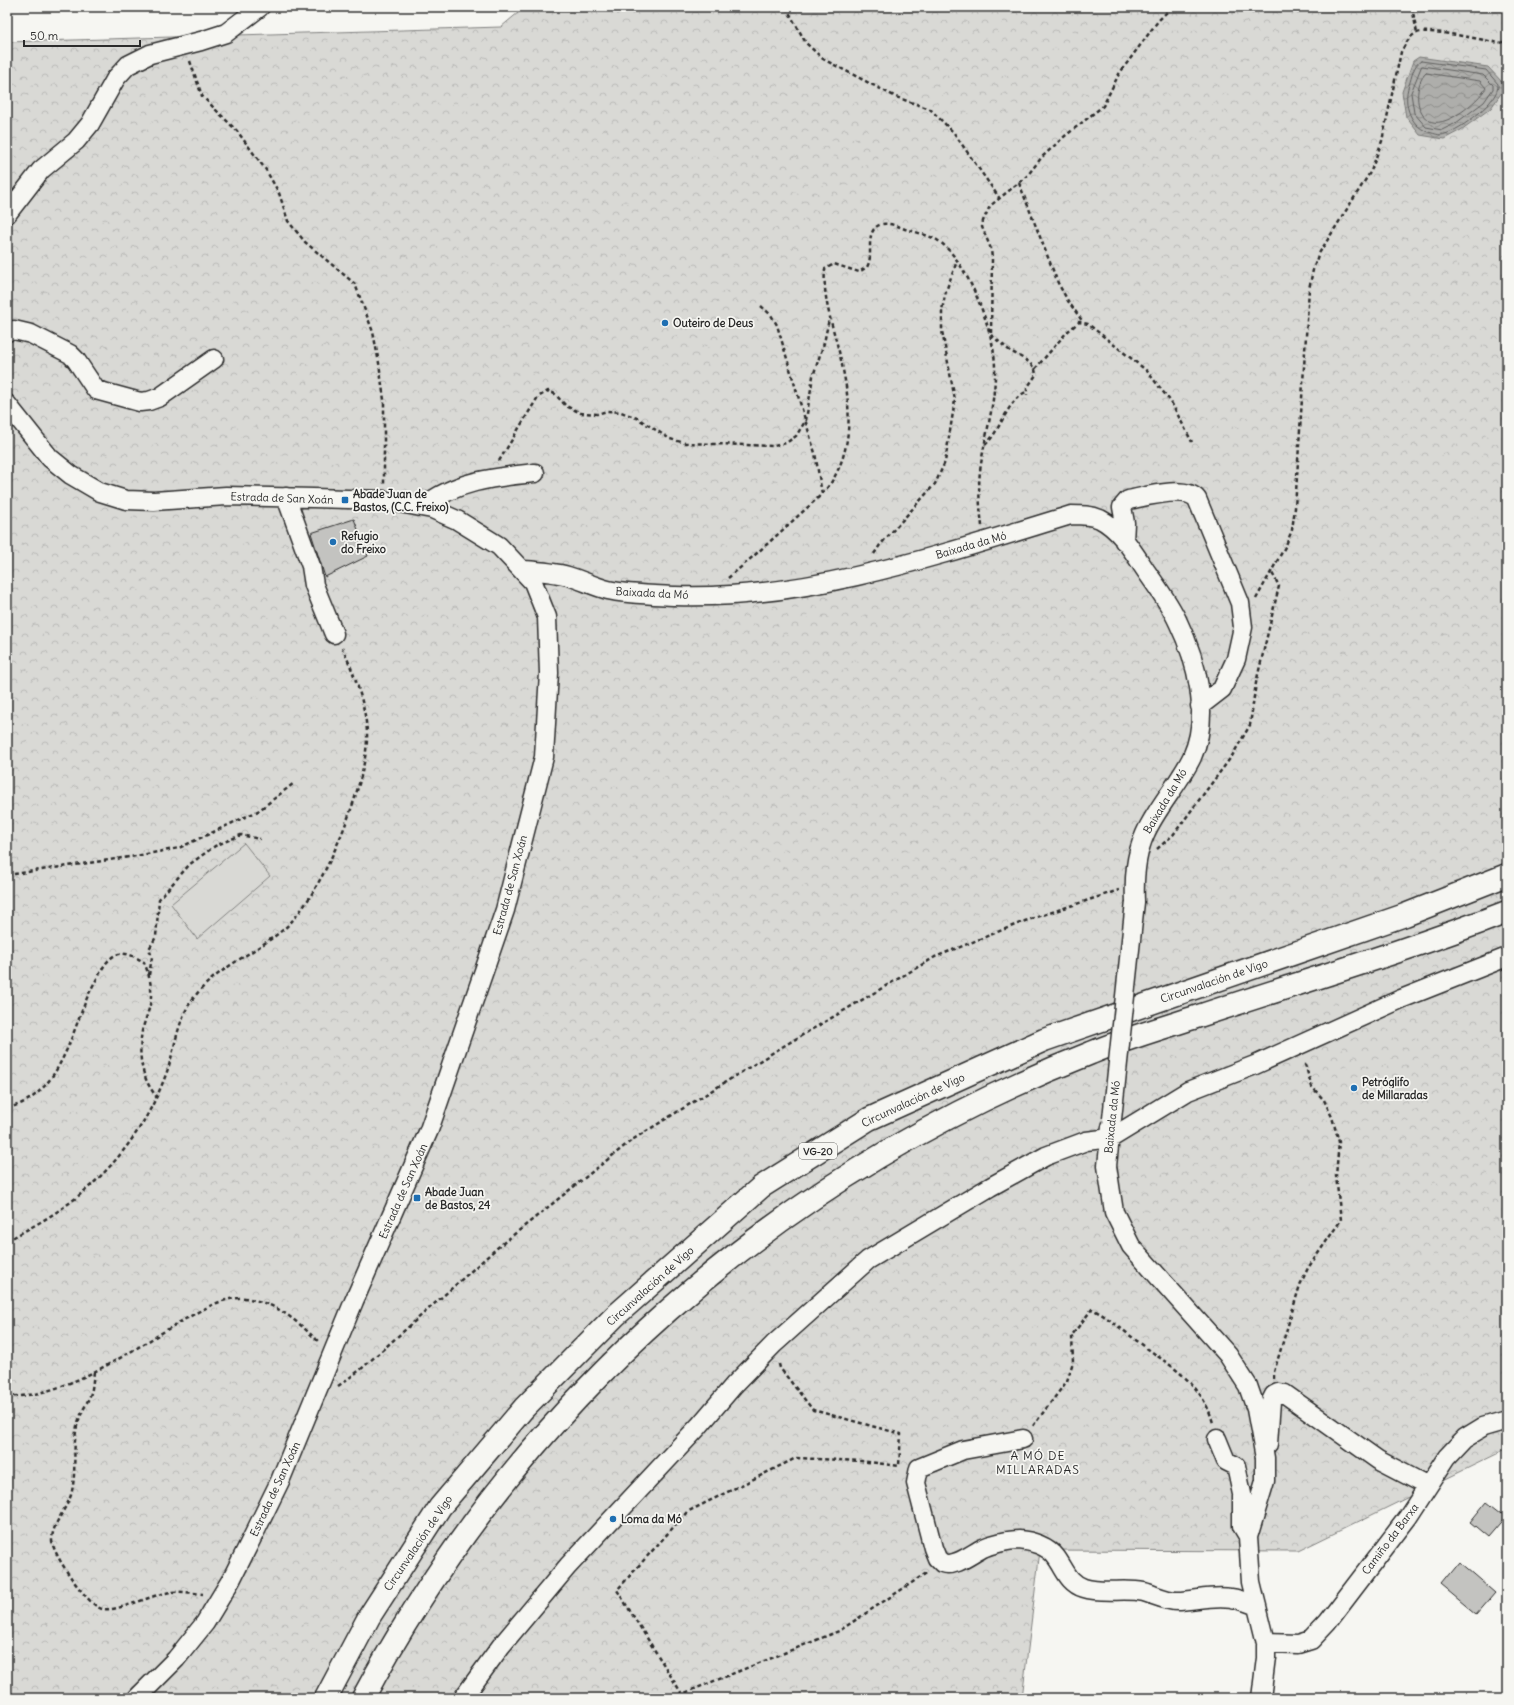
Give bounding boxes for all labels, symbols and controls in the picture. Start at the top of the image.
scale bar [24,22,140,48]
text: 50 m [30,28,59,43]
place label: Outeiro de Deus [673,316,753,330]
marker: Outeiro de Deus [660,318,670,328]
place label: Abade Juan de Bastos, (C.C. Freixo) [353,487,449,515]
street label: Estrada de San Xoán [230,489,334,507]
marker: Abade Juan de Bastos, (C.C. Freixo) [340,495,350,505]
street label: Baixada da Mó [934,528,1008,562]
place label: Refugio do Freixo [341,529,386,556]
marker: Refugio do Freixo [328,537,338,547]
street label: Baixada da Mó [615,584,689,602]
street label: Baixada da Mó [1140,766,1190,836]
street label: Estrada de San Xoán [490,833,530,937]
street label: Circunvalación de Vigo [1159,956,1269,1006]
street label: Circunvalación de Vigo [859,1070,967,1130]
place label: Petróglifo de Millaradas [1362,1075,1428,1102]
street label: Baixada da Mó [1101,1080,1123,1154]
marker: Petróglifo de Millaradas [1349,1083,1359,1093]
street label: Estrada de San Xoán [376,1141,430,1241]
road number: VG-20 [799,1143,837,1159]
place label: Abade Juan de Bastos, 24 [425,1185,491,1212]
marker: Abade Juan de Bastos, 24 [412,1193,422,1203]
street label: Circunvalación de Vigo [604,1243,696,1329]
street label: Estrada de San Xoán [247,1439,303,1539]
district label: A MÓ DE MILLARADAS [996,1448,1080,1477]
street label: Circunvalación de Vigo [381,1492,455,1594]
street label: Camiño da Barxa [1359,1501,1421,1577]
place label: Loma da Mó [621,1512,682,1526]
marker: Loma da Mó [608,1514,618,1524]

